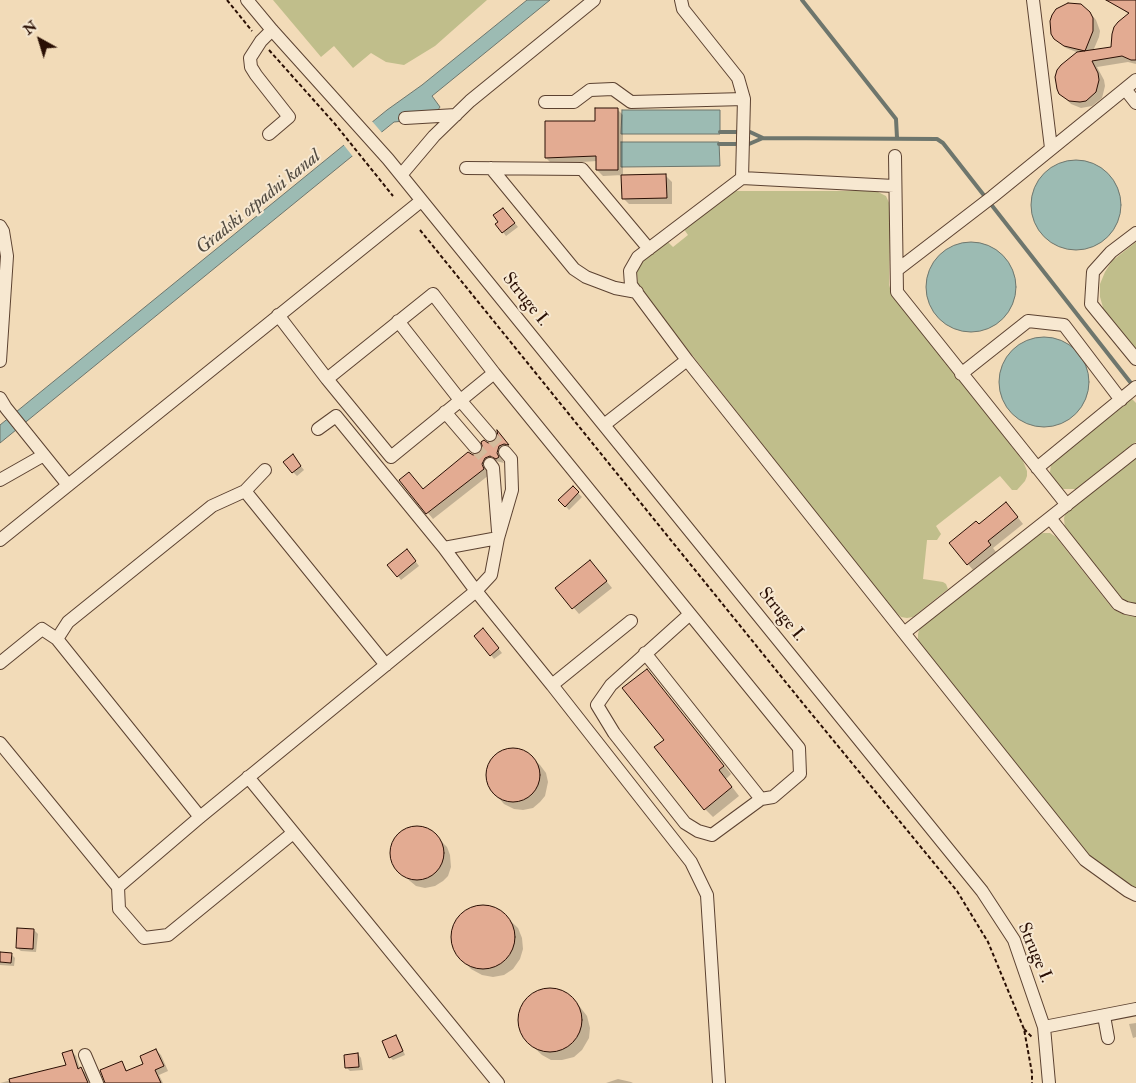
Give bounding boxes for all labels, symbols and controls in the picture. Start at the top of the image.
north arrow [15,15,65,65]
text: N [20,17,40,39]
water label: Gradski otpadni kanal [192,146,326,260]
street label: Struge I. [497,269,553,331]
street label: Struge I. [753,584,809,646]
street label: Struge I. [1012,920,1056,986]

